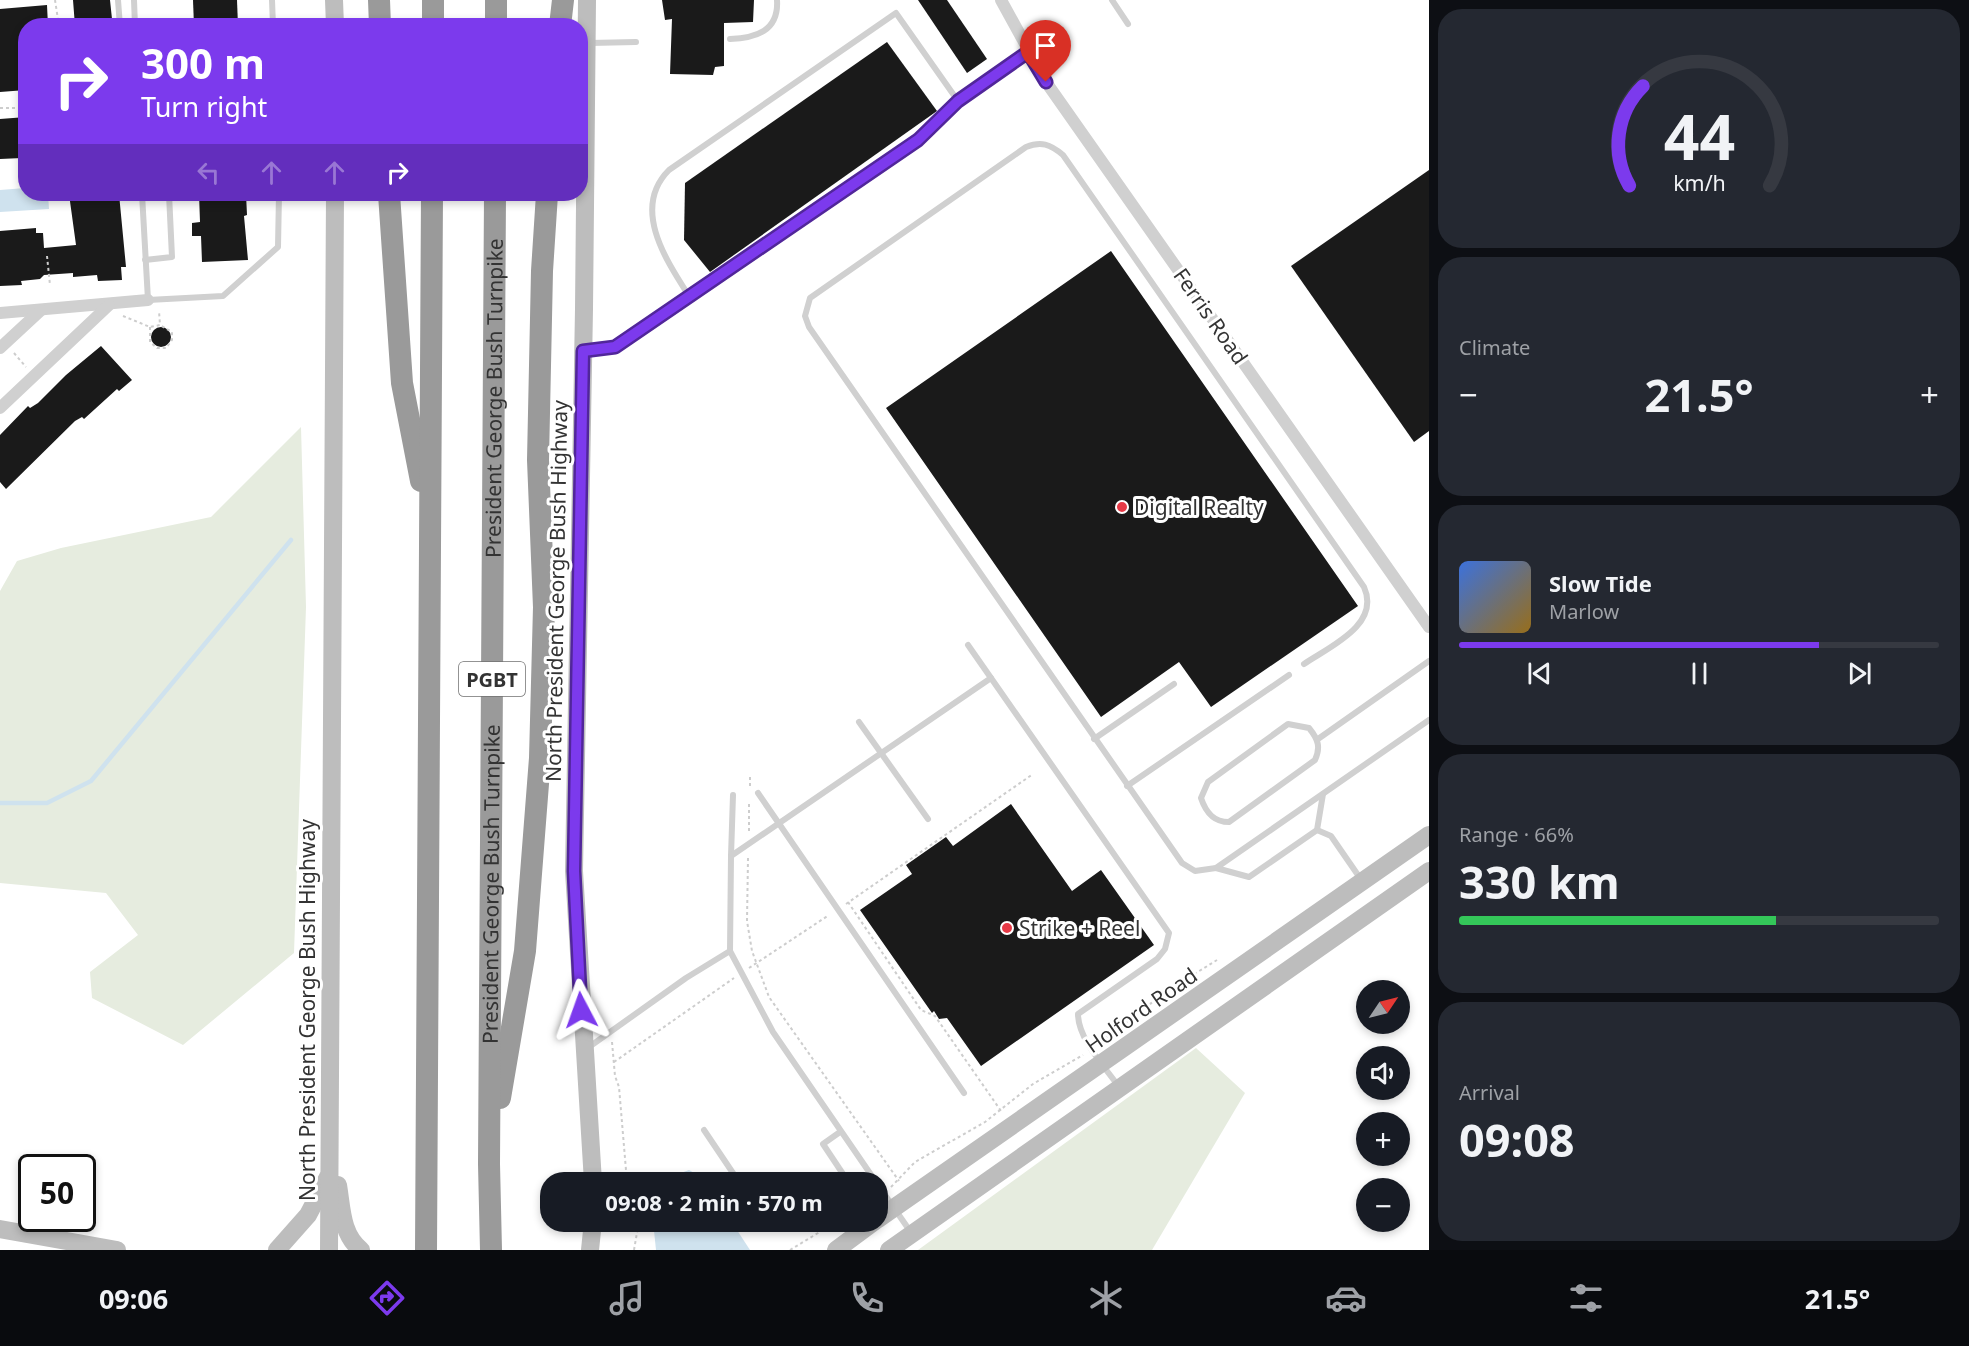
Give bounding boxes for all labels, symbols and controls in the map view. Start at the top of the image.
pin [1020,20,1071,82]
icon: arrive [1029,29,1062,62]
text: 300 m [141,34,265,91]
icon: right [42,42,120,120]
text: Turn right [141,88,267,125]
text: 44 [1663,93,1735,178]
icon: left [192,156,225,189]
icon: ahead [255,156,288,189]
icon: ahead [318,156,351,189]
icon: right [381,156,414,189]
text: km/h [1673,168,1725,197]
street label: President George Bush Turnpike [479,238,509,558]
street label: Ferris Road [1168,262,1254,370]
text: Climate [1459,334,1530,361]
text: 21.5° [1645,364,1753,425]
text: − [1459,372,1478,417]
text: + [1920,372,1939,417]
street label: North President George Bush Highway [539,400,573,782]
place label: Digital Realty [1134,493,1264,521]
marker: Digital Realty [1115,500,1129,514]
text: Slow Tide [1549,568,1652,598]
text: Marlow [1549,598,1619,625]
icon: previous [1523,657,1556,690]
icon: pause [1683,657,1716,690]
icon: next [1843,657,1876,690]
road number: PGBT [459,662,525,696]
street label: President George Bush Turnpike [476,724,506,1044]
street label: North President George Bush Highway [293,819,321,1201]
text: Range · 66% [1459,821,1574,848]
text: 330 km [1459,851,1620,912]
place label: Strike + Reel [1019,914,1140,942]
marker: Strike + Reel [1000,921,1014,935]
street label: Holford Road [1079,961,1203,1059]
position arrow [549,978,613,1042]
north arrow [1356,980,1410,1034]
map controls [1356,980,1410,1232]
button: sound [1356,1046,1410,1100]
text: Arrival [1459,1079,1520,1106]
text: 09:08 [1459,1109,1575,1170]
button: + [1356,1112,1410,1166]
speed limit sign: 50 [18,1154,96,1232]
button: − [1356,1178,1410,1232]
text: 09:08 · 2 min · 570 m [605,1187,823,1217]
icon: directions [366,1277,408,1319]
icon: music [606,1277,648,1319]
icon: phone [846,1277,888,1319]
icon: climate [1085,1277,1127,1319]
icon: car [1325,1277,1367,1319]
icon: filters [1565,1277,1607,1319]
text: 09:06 [99,1280,168,1317]
text: 21.5° [1805,1280,1870,1317]

